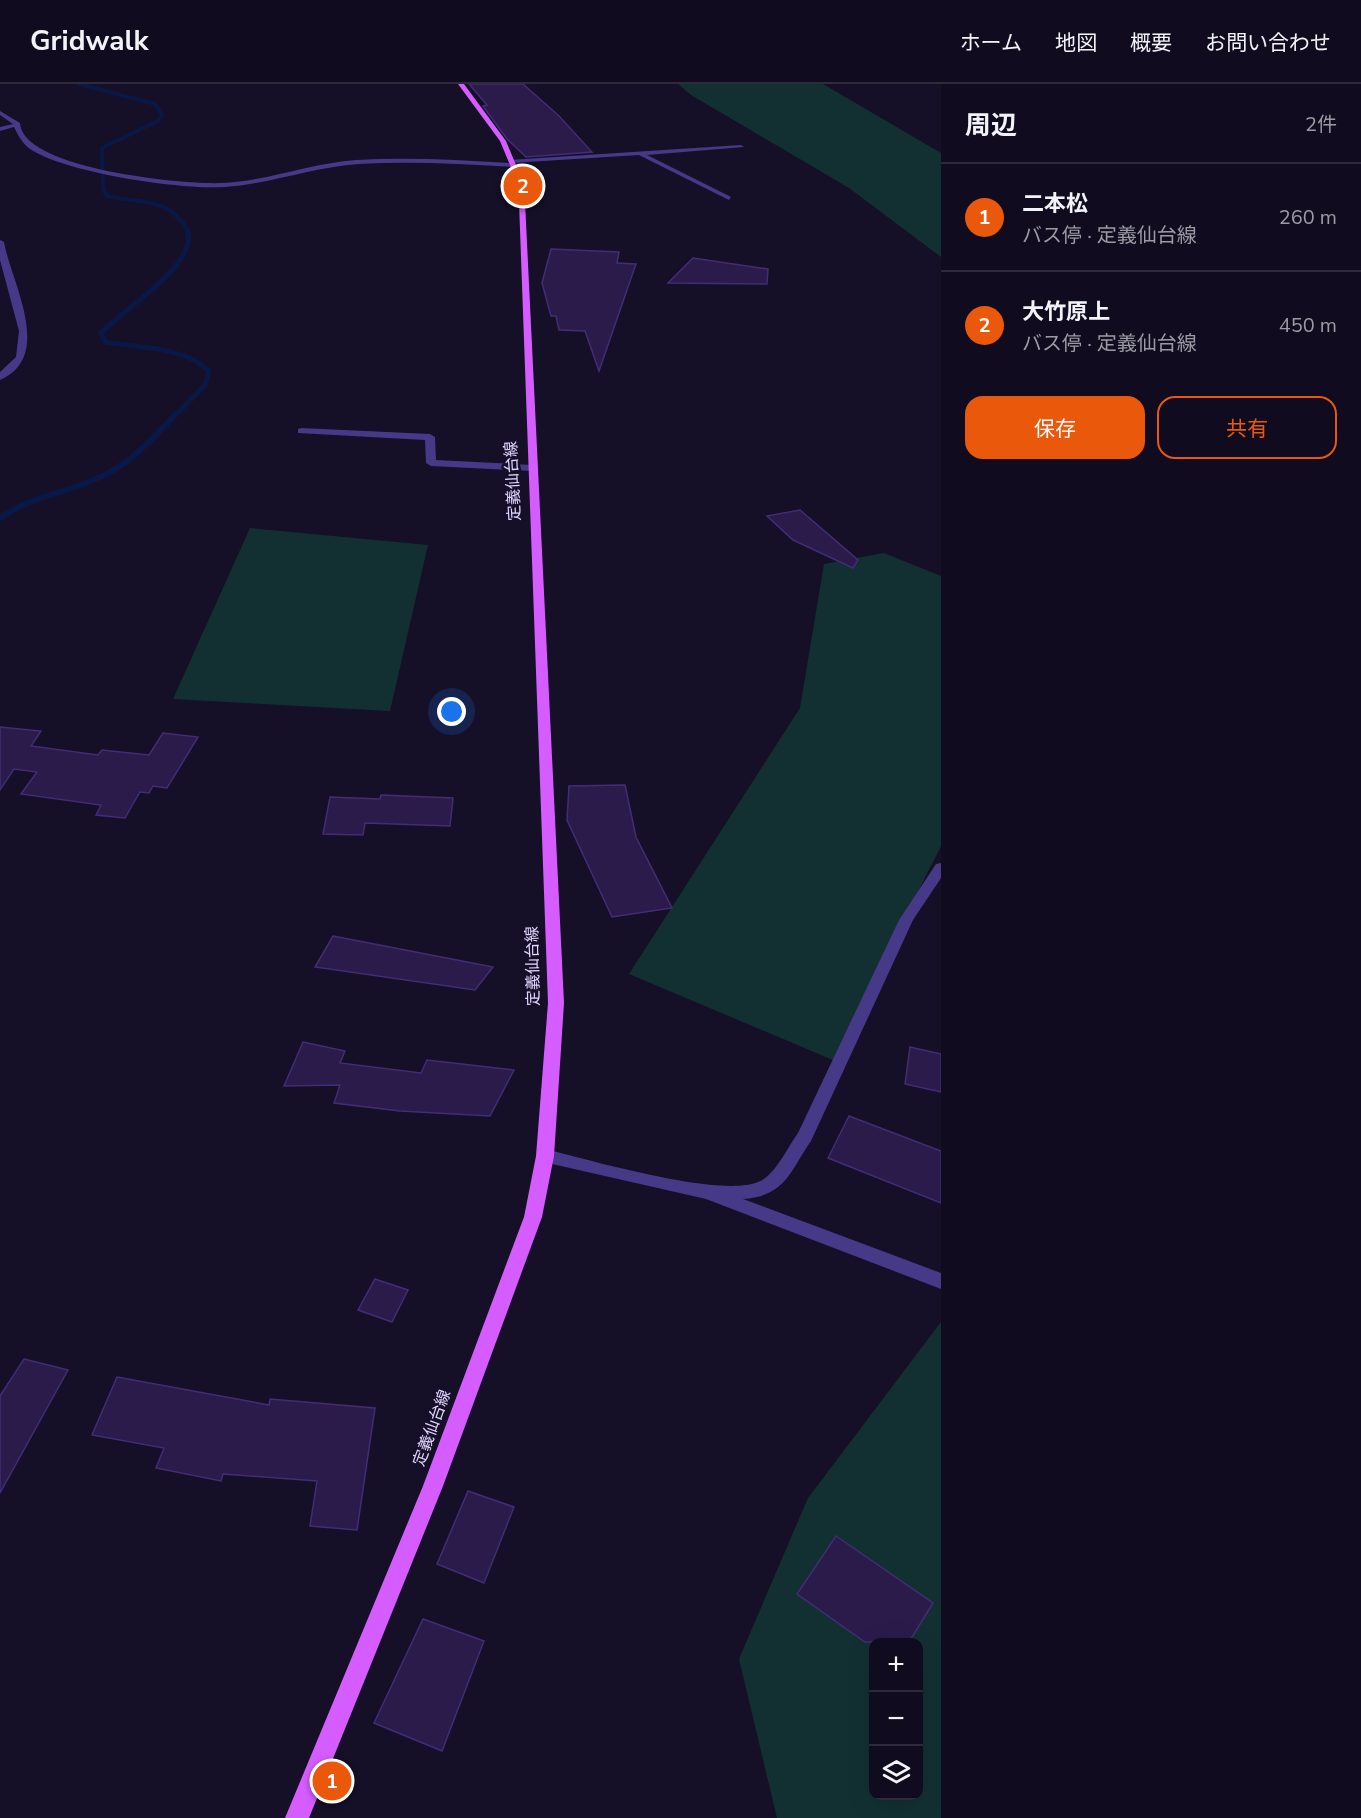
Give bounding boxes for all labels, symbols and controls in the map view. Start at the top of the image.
text: Gridwalk [30,22,148,60]
text: ホーム [960,29,1022,57]
text: 地図 [1055,29,1097,57]
text: 概要 [1130,29,1172,57]
text: お問い合わせ [1205,29,1331,57]
text: 周辺 [965,108,1017,143]
text: 2件 [1305,111,1337,138]
pin: 2 [504,164,542,208]
text: 二本松 [1022,189,1088,219]
text: 1 [979,204,991,231]
text: 260 m [1279,204,1337,231]
text: バス停 · 定義仙台線 [1022,222,1197,249]
text: 大竹原上 [1022,297,1110,327]
text: 2 [979,312,991,339]
text: 450 m [1279,312,1337,339]
text: バス停 · 定義仙台線 [1022,330,1197,357]
button: 保存 [965,396,1145,459]
button: 共有 [1157,396,1337,459]
street label: 定義仙台線 [500,440,526,522]
your location [437,697,466,726]
street label: 定義仙台線 [521,926,545,1006]
street label: 定義仙台線 [408,1387,456,1469]
map controls [869,1638,923,1800]
button: + [869,1638,923,1692]
button: − [869,1692,923,1746]
button: layers [869,1746,923,1800]
pin: 1 [312,1758,352,1804]

